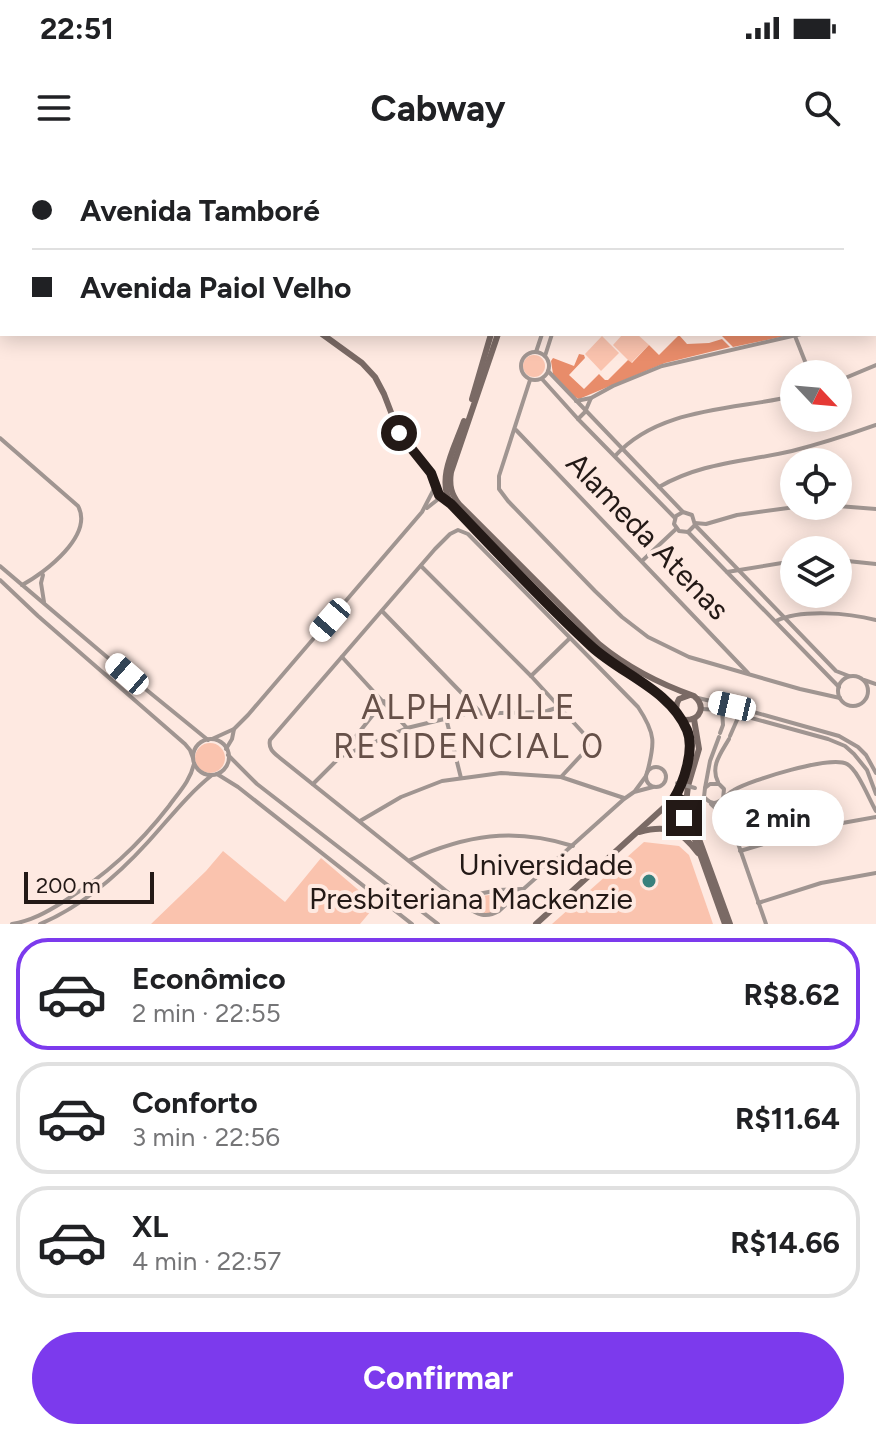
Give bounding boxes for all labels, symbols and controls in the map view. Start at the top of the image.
text: 22:51 [40,10,114,47]
icon: menu [32,86,76,130]
icon: search [800,86,844,130]
text: Cabway [371,87,505,130]
text: Avenida Tamboré [80,192,320,229]
text: Avenida Paiol Velho [80,269,351,306]
north arrow [780,360,852,432]
map controls [780,360,852,608]
route start [381,415,417,451]
street label: Alameda Atenas [559,445,737,627]
button: locate [780,448,852,520]
button: layers [780,536,852,608]
car [305,594,355,646]
car [101,649,153,699]
district label: ALPHAVILLE RESIDENCIAL 0 [333,687,605,767]
car [706,689,758,723]
callout: 2 min [712,790,844,846]
route end [666,800,702,836]
text: 2 min [745,802,811,834]
place label: Universidade Presbiteriana Mackenzie [309,846,633,917]
scale bar [24,868,154,904]
text: 200 m [36,872,101,899]
marker: Universidade Presbiteriana Mackenzie [640,872,658,890]
icon: car [36,958,108,1030]
text: Econômico [132,960,286,997]
text: R$8.62 [743,976,840,1013]
text: 2 min · 22:55 [132,997,281,1029]
icon: car [36,1082,108,1154]
text: Conforto [132,1084,258,1121]
text: R$11.64 [735,1100,840,1137]
text: 3 min · 22:56 [132,1121,280,1153]
icon: car [36,1206,108,1278]
text: XL [132,1208,168,1245]
text: R$14.66 [730,1224,840,1261]
text: 4 min · 22:57 [132,1245,281,1277]
button: Confirmar [32,1332,844,1424]

